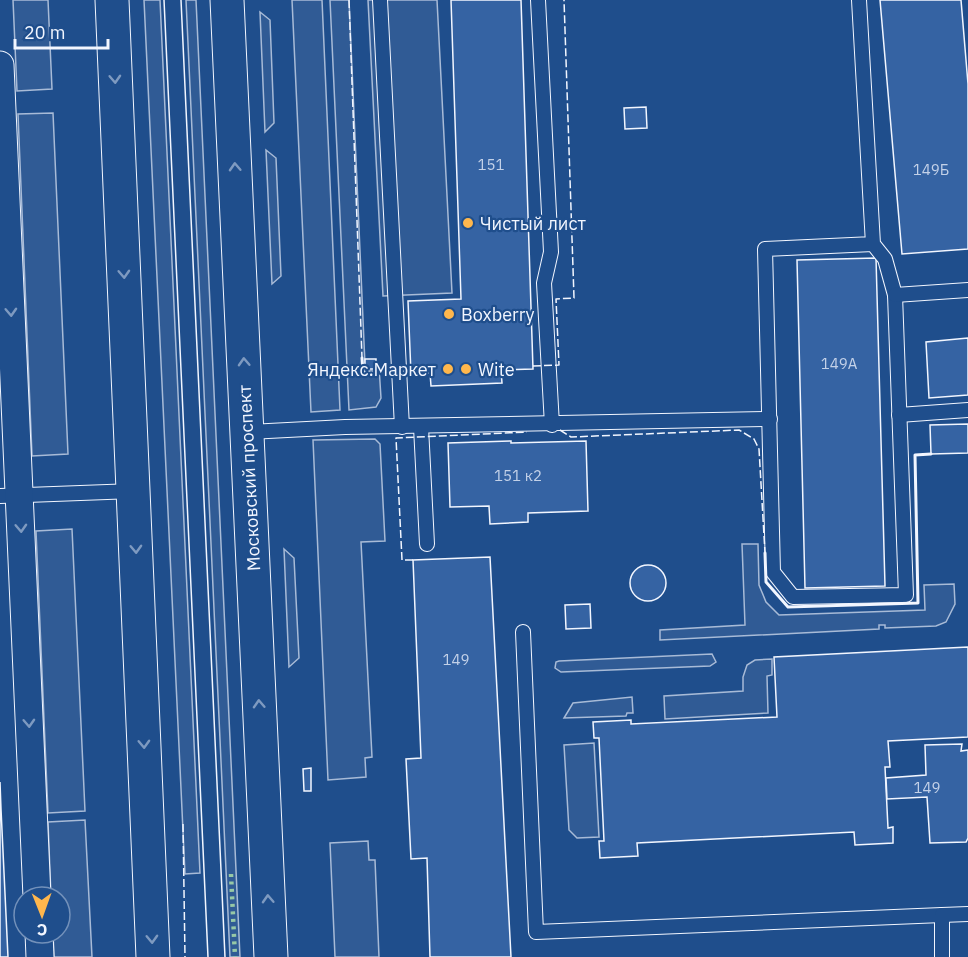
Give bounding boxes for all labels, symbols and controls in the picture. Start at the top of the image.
scale bar [15,12,108,50]
text: 20 m [24,21,66,44]
one-way arrow [109,75,122,84]
house number: 151 [477,155,505,174]
house number: 149Б [913,160,949,179]
one-way arrow [228,163,241,172]
place label: Чистый лист [480,212,587,235]
marker: Чистый лист [461,216,475,230]
one-way arrow [118,270,131,279]
place label: Boxberry [461,303,534,326]
marker: Boxberry [442,307,456,321]
one-way arrow [5,308,17,317]
house number: 149А [821,354,858,373]
one-way arrow [237,358,250,367]
place label: Яндекс.Маркет [307,358,437,381]
place label: Wite [478,358,515,381]
marker: Яндекс.Маркет [441,362,455,376]
marker: Wite [459,362,473,376]
street label: Московский проспект [233,384,265,572]
house number: 151 к2 [494,466,542,485]
one-way arrow [14,523,27,532]
one-way arrow [130,545,143,554]
house number: 149 [442,650,470,669]
one-way arrow [253,699,265,708]
one-way arrow [23,718,36,727]
one-way arrow [138,739,151,748]
house number: 149 [913,778,941,797]
north arrow [12,885,72,945]
one-way arrow [261,894,274,903]
text: С [37,920,48,940]
one-way arrow [146,934,159,943]

